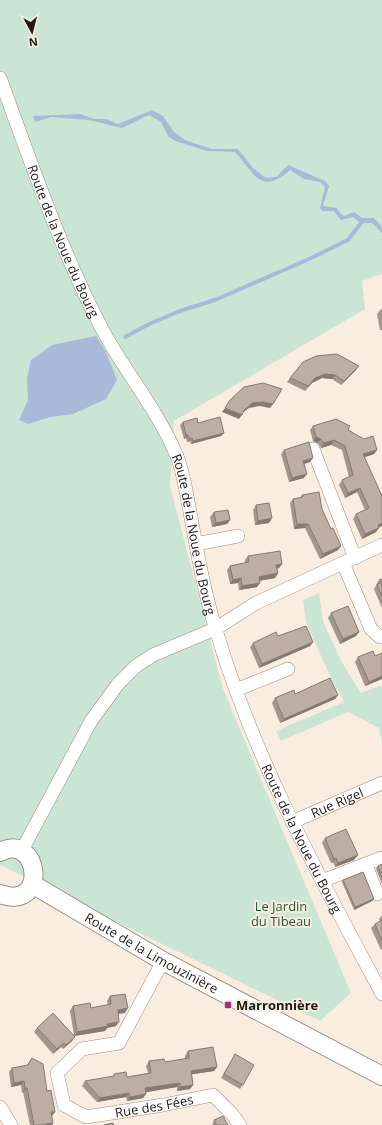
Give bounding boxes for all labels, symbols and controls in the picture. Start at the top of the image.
north arrow [12,12,52,52]
text: N [28,34,39,50]
street label: Route de la Noue du Bourg [23,162,104,320]
street label: Route de la Noue du Bourg [168,451,220,617]
street label: Route de la Noue du Bourg [258,761,346,916]
street label: Rue Rigel [308,783,366,822]
park label: Le Jardin du Tibeau [251,897,311,930]
street label: Route de la Limouzinière [82,908,221,997]
place label: Marronnière [236,996,319,1014]
marker: Marronnière [223,1000,233,1010]
street label: Rue des Fées [114,1090,195,1121]

